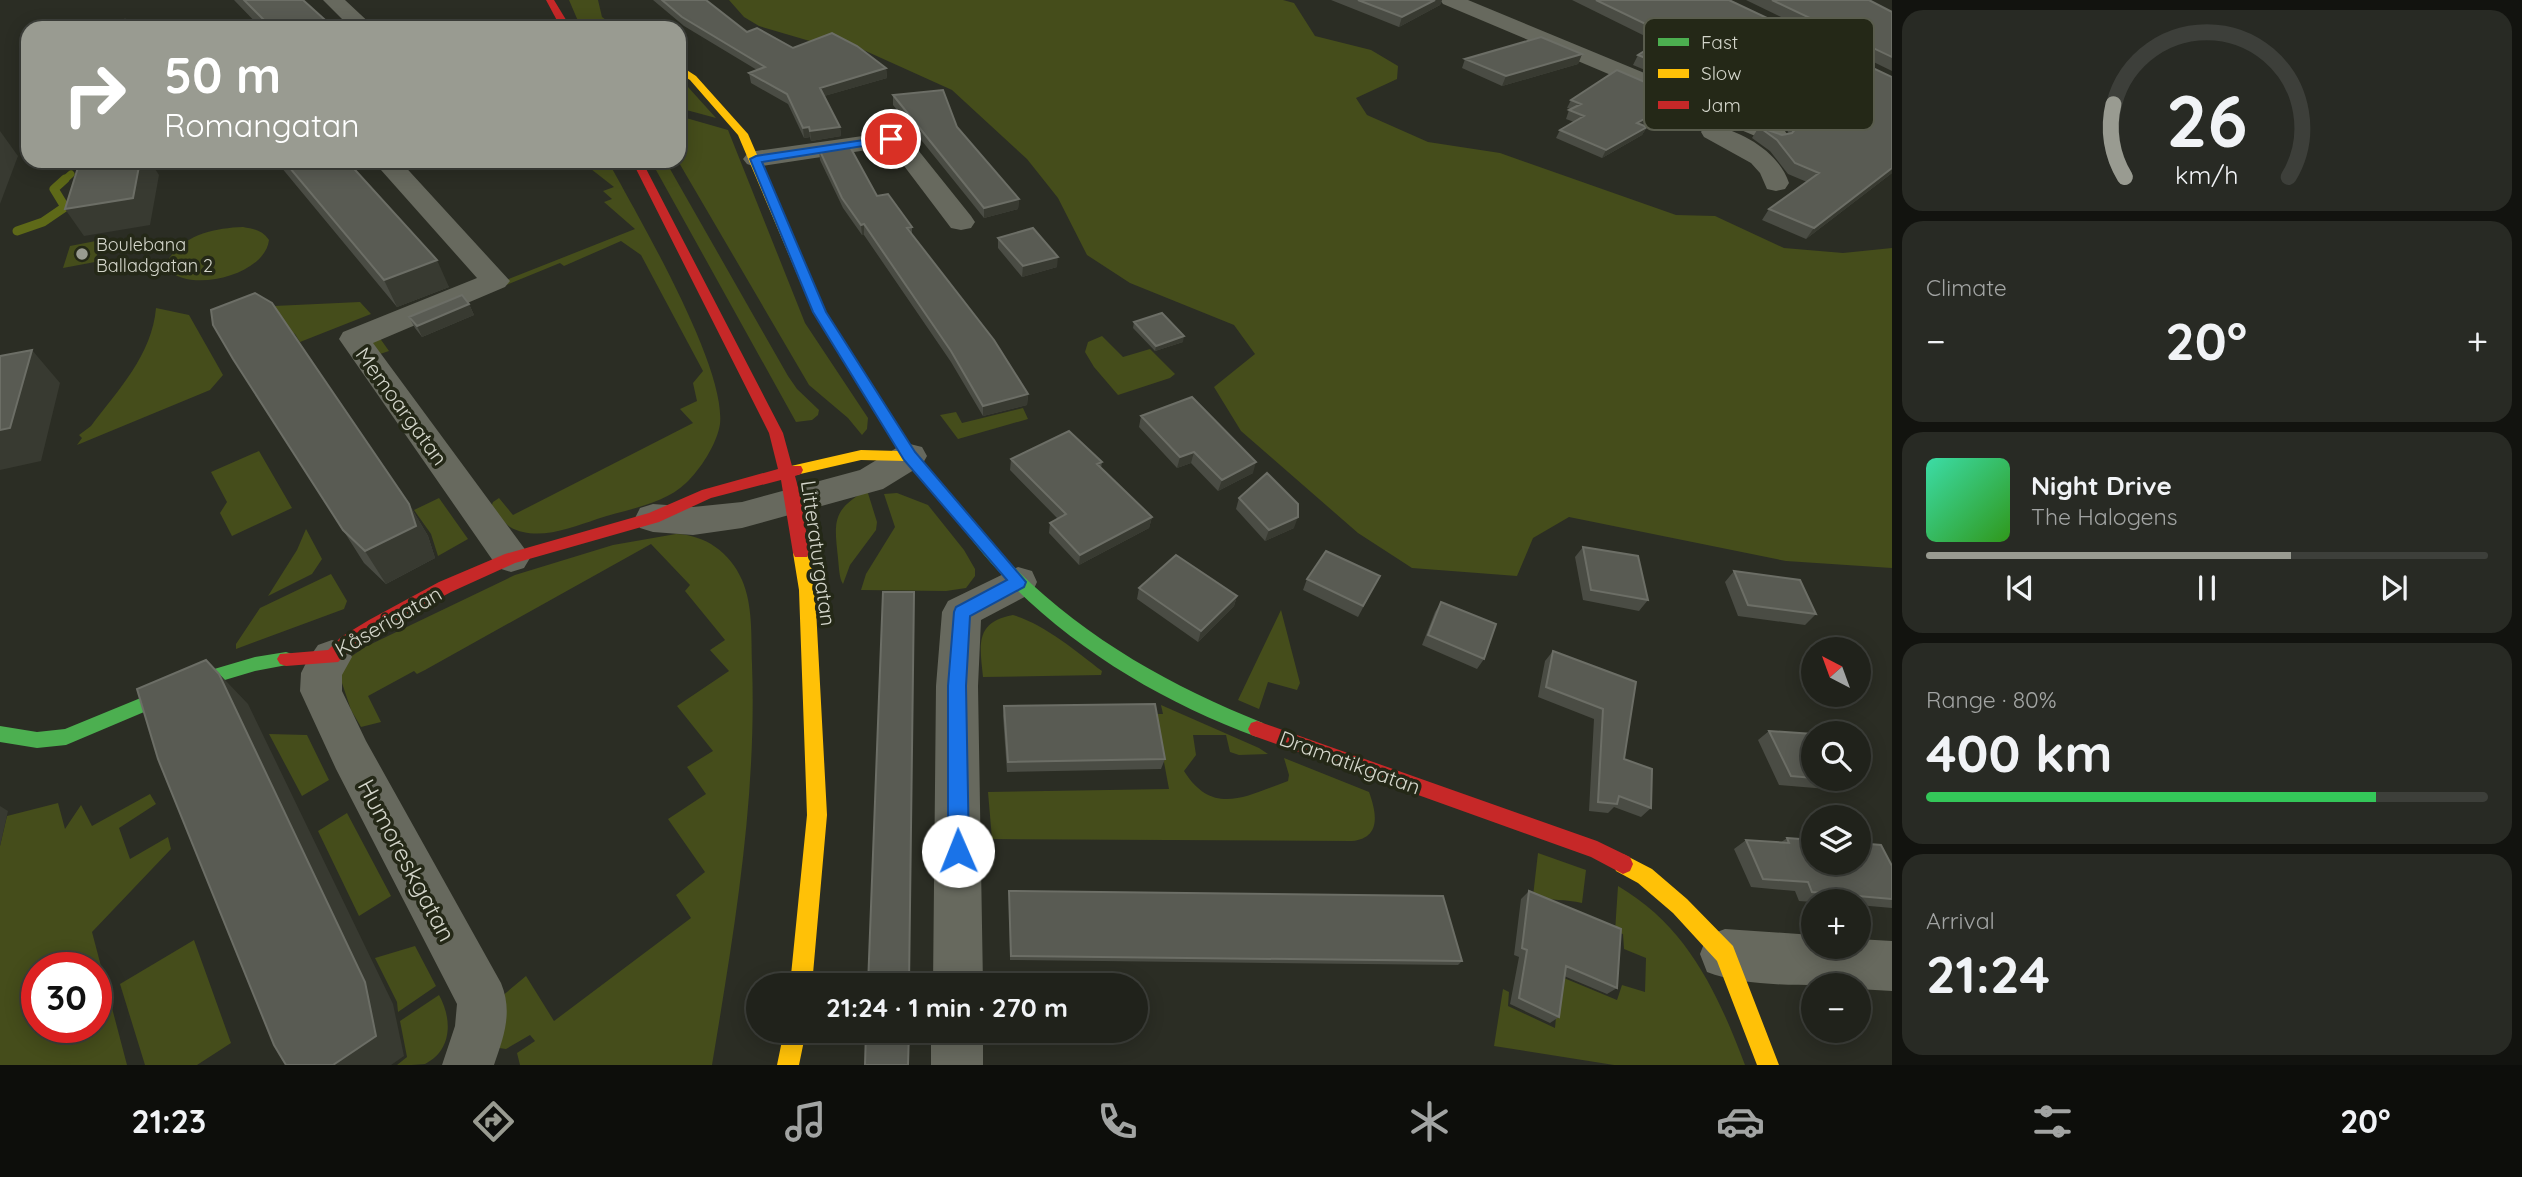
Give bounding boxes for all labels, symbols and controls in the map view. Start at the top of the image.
legend [1644,18,1874,130]
text: Fast [1701,30,1738,54]
text: 50 m [164,44,281,105]
icon: right [49,49,140,140]
text: Slow [1701,61,1742,85]
text: 26 [2166,74,2248,165]
text: Jam [1701,93,1741,117]
text: Romangatan [164,105,360,145]
pin [861,109,921,169]
icon: arrive [872,120,910,158]
text: km/h [2175,158,2239,189]
place label: Boulebana Balladgatan 2 [96,233,213,277]
marker: Boulebana Balladgatan 2 [74,246,90,262]
text: Climate [1926,273,2007,302]
text: 20° [2165,308,2247,373]
text: − [1926,317,1946,365]
text: + [2467,317,2488,365]
street label: Memoargatan [351,342,453,470]
text: Night Drive [2031,469,2172,502]
street label: Litteraturgatan [796,479,842,627]
text: The Halogens [2031,502,2178,531]
icon: previous [2001,569,2039,607]
icon: pause [2188,569,2226,607]
icon: next [2375,569,2413,607]
street label: Kåserigatan [330,580,446,662]
north arrow [1801,637,1871,707]
map controls [1801,637,1871,1043]
text: Range · 80% [1926,685,2057,714]
text: 400 km [1926,720,2113,785]
button: search [1801,721,1871,791]
street label: Dramatikgatan [1276,724,1424,800]
street label: Humoreskgatan [352,774,462,946]
button: layers [1801,805,1871,875]
position arrow [921,814,995,888]
button: + [1801,889,1871,959]
text: Arrival [1926,906,1995,935]
text: 21:24 [1926,941,2050,1006]
speed limit sign: 30 [21,952,112,1043]
button: − [1801,973,1871,1043]
text: 21:24 · 1 min · 270 m [826,991,1068,1024]
icon: directions [469,1097,518,1146]
icon: music [781,1097,830,1146]
icon: phone [1093,1097,1142,1146]
icon: climate [1405,1097,1454,1146]
icon: car [1716,1097,1765,1146]
icon: filters [2028,1097,2077,1146]
text: 21:23 [131,1101,206,1141]
text: 20° [2340,1101,2391,1141]

